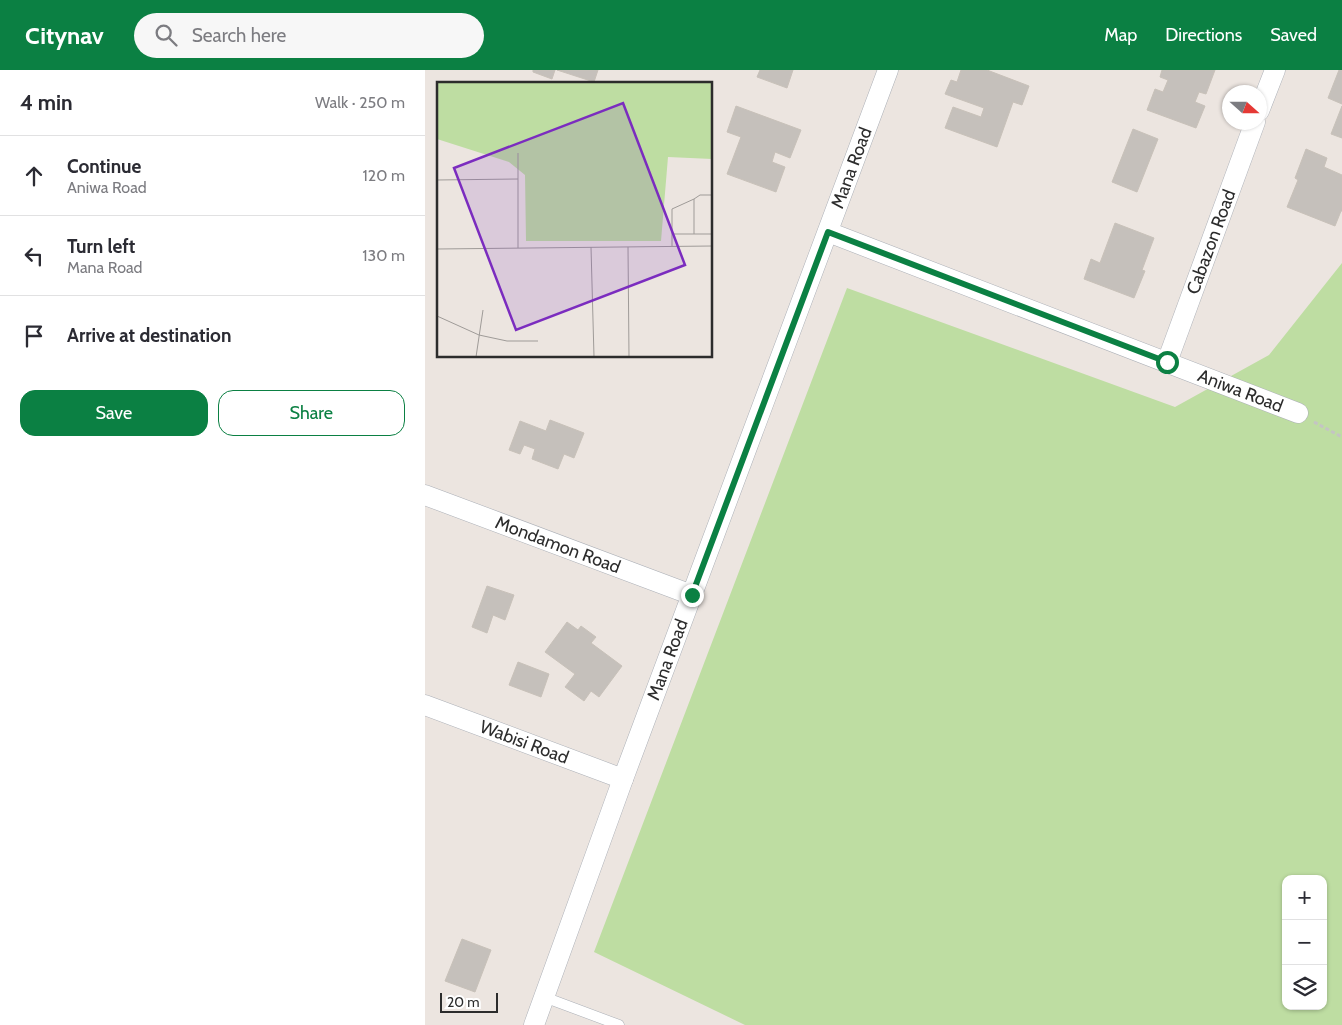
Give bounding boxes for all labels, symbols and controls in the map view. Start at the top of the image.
search box [134,13,484,58]
text: Citynav [25,21,104,50]
icon: search [152,21,180,49]
text: Search here [192,24,286,47]
text: Map [1104,24,1137,46]
text: Directions [1165,24,1242,46]
text: Saved [1270,24,1317,46]
inset map [437,82,713,358]
north arrow [1222,85,1267,130]
text: 4 min [20,90,73,115]
text: Walk · 250 m [315,93,405,112]
street label: Mana Road [826,124,877,212]
text: Continue [67,155,141,178]
icon: ahead [20,162,48,190]
text: 120 m [363,166,405,185]
text: Aniwa Road [67,178,147,197]
street label: Cabazon Road [1182,187,1240,297]
text: Turn left [67,235,135,258]
icon: left [20,242,48,270]
text: 130 m [362,246,405,265]
text: Mana Road [67,258,143,277]
icon: arrive [20,322,48,350]
text: Arrive at destination [67,324,231,347]
route start [1156,351,1179,374]
street label: Aniwa Road [1195,364,1286,417]
button: Save [20,390,208,436]
button: Share [218,390,405,436]
street label: Mondamon Road [492,511,624,578]
route end [681,584,704,607]
street label: Mana Road [642,616,693,703]
street label: Wabisi Road [477,715,572,769]
map controls [1282,875,1327,1010]
button: + [1282,875,1327,920]
button: − [1282,920,1327,965]
button: layers [1282,965,1327,1010]
scale bar [440,990,497,1013]
text: 20 m [447,993,480,1011]

